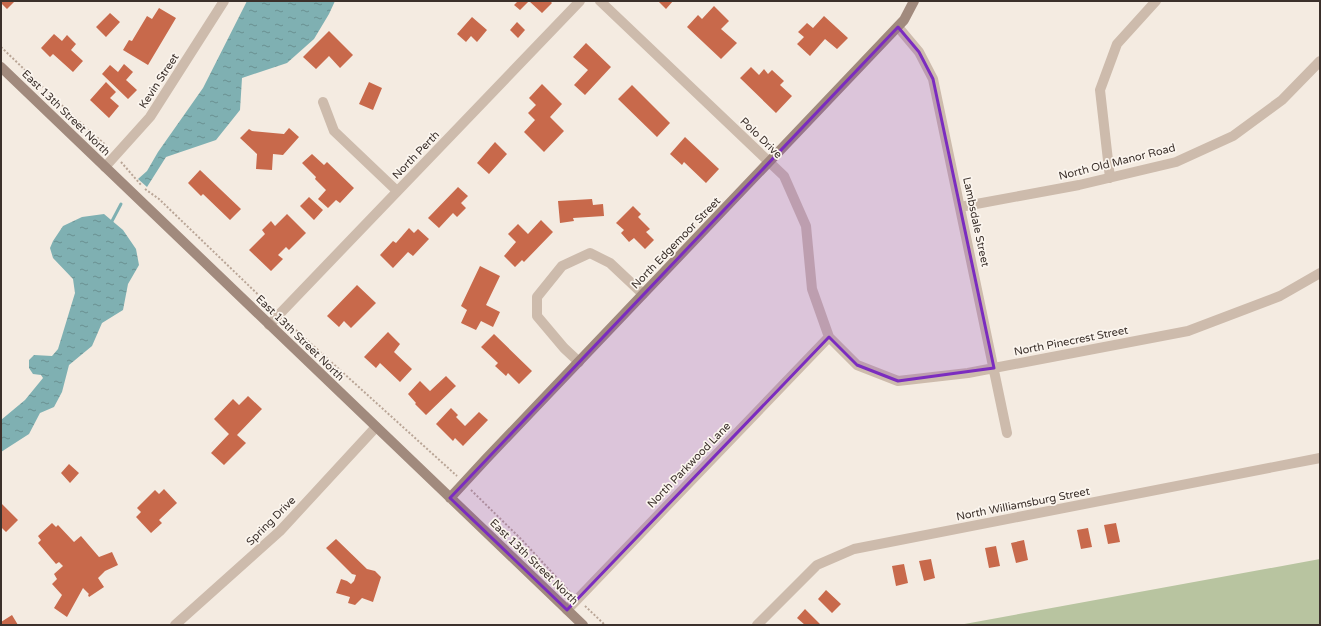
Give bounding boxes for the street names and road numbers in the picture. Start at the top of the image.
street label: Kevin Street [136,51,182,111]
street label: East 13th Street North [19,67,113,159]
street label: Polo Drive [737,115,785,161]
street label: North Perth [390,128,442,182]
street label: North Old Manor Road [1057,141,1177,183]
street label: Lambsdale Street [960,176,992,268]
street label: North Edgemoor Street [629,194,723,292]
street label: East 13th Street North [253,292,347,384]
street label: North Pinecrest Street [1013,324,1129,358]
street label: North Parkwood Lane [645,419,733,511]
street label: North Williamsburg Street [955,485,1091,523]
street label: Spring Drive [244,494,298,548]
street label: East 13th Street North [487,516,581,608]

